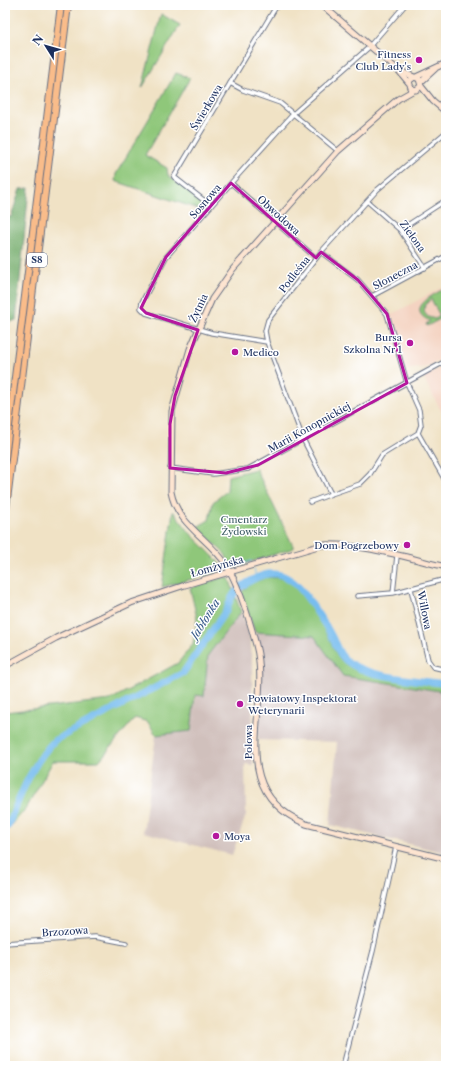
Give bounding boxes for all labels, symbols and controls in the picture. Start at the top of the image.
north arrow [26,26,66,66]
text: N [30,32,47,48]
place label: Fitness Club Lady's [356,48,411,73]
marker: Fitness Club Lady's [414,55,424,65]
street label: Świerkowa [188,81,226,133]
street label: Sosnowa [187,181,224,221]
street label: Obwodowa [254,193,303,239]
street label: Zielona [397,218,429,255]
road number: S8 [27,253,47,267]
street label: Podleśna [276,253,313,295]
street label: Słoneczna [371,258,421,293]
street label: Żytnia [186,291,211,325]
place label: Bursa Szkolna Nr 1 [343,331,403,356]
marker: Bursa Szkolna Nr 1 [405,338,415,348]
place label: Medico [243,346,279,359]
marker: Medico [230,347,240,357]
street label: Marii Konopnickiej [266,399,353,455]
park label: Cmentarz Żydowski [220,513,268,538]
place label: Dom Pogrzebowy [314,539,399,552]
marker: Dom Pogrzebowy [402,540,412,550]
street label: Łomżyńska [189,553,246,580]
street label: Willowa [414,589,435,631]
water label: Jabłonka [186,596,223,644]
place label: Powiatowy Inspektorat Weterynarii [247,692,357,717]
marker: Powiatowy Inspektorat Weterynarii [235,699,245,709]
street label: Polowa [242,724,255,759]
place label: Moya [224,830,251,843]
marker: Moya [211,831,221,841]
street label: Brzozowa [41,923,90,940]

